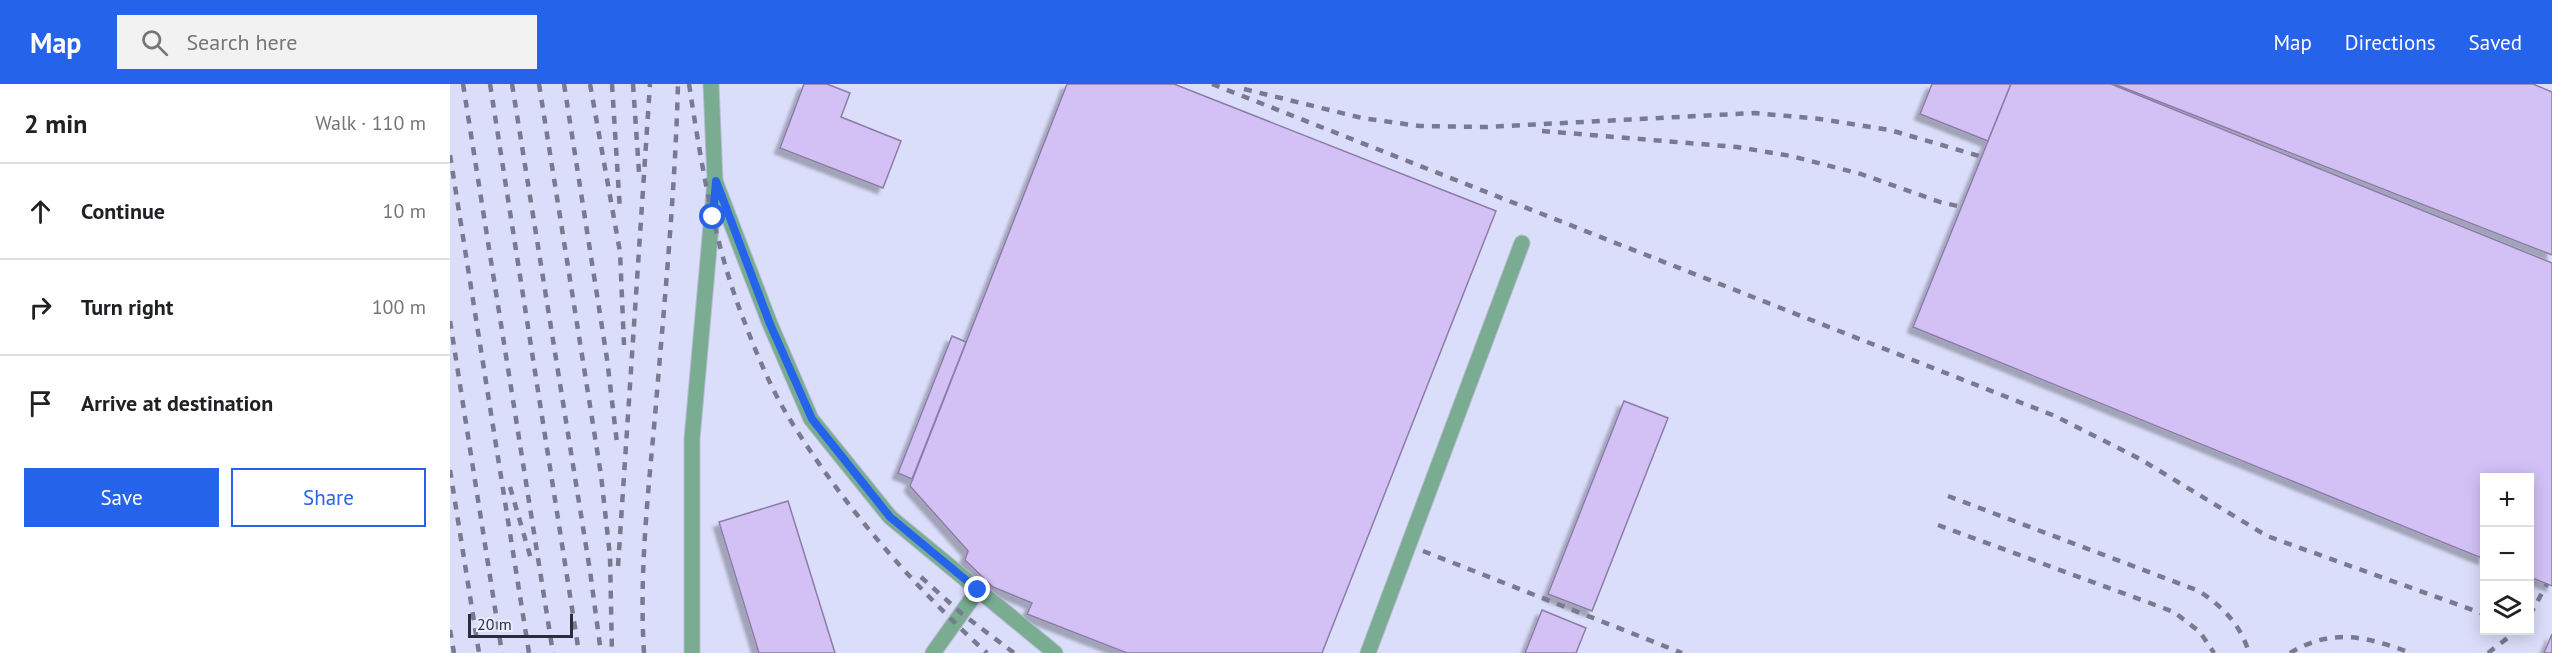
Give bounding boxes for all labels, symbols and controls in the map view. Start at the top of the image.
search box [117,15,537,69]
text: Map [30,24,81,61]
icon: search [138,26,171,59]
text: Search here [186,28,297,56]
text: Map [2273,29,2312,56]
text: Directions [2345,29,2436,56]
text: Saved [2469,29,2522,56]
text: 2 min [24,107,87,140]
text: Walk · 110 m [315,110,426,136]
icon: ahead [24,195,57,228]
text: Continue [81,197,165,225]
text: 10 m [383,198,426,224]
route start [699,203,725,229]
icon: right [24,291,57,324]
text: Turn right [81,293,173,321]
text: 100 m [372,294,426,320]
icon: arrive [24,387,57,420]
text: Arrive at destination [81,389,273,417]
button: Save [24,468,219,527]
button: Share [231,468,426,527]
map controls [2480,473,2534,635]
button: + [2480,473,2534,527]
button: − [2480,527,2534,581]
route end [964,576,990,602]
button: layers [2480,581,2534,635]
scale bar [468,611,573,638]
text: 20 m [477,614,512,634]

